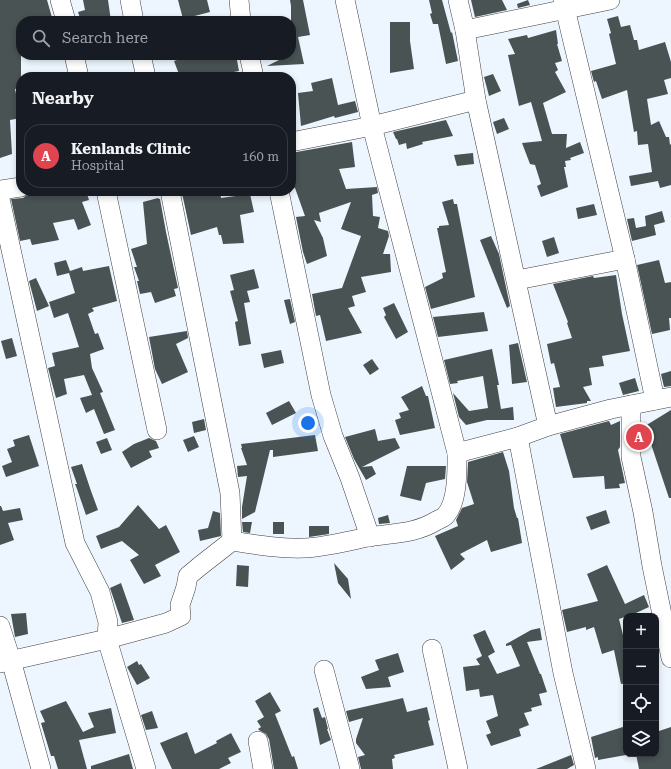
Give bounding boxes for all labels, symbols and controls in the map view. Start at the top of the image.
search box [16,16,296,60]
icon: search [30,27,52,49]
text: Search here [62,29,148,47]
text: Nearby [32,88,94,108]
text: Kenlands Clinic [71,140,191,158]
text: A [41,149,51,164]
text: 160 m [242,149,279,164]
text: Hospital [71,158,124,173]
your location [298,413,318,433]
pin: A [626,422,652,452]
map controls [623,613,659,757]
button: + [623,613,659,649]
button: − [623,649,659,685]
button: locate [623,685,659,721]
button: layers [623,721,659,757]

